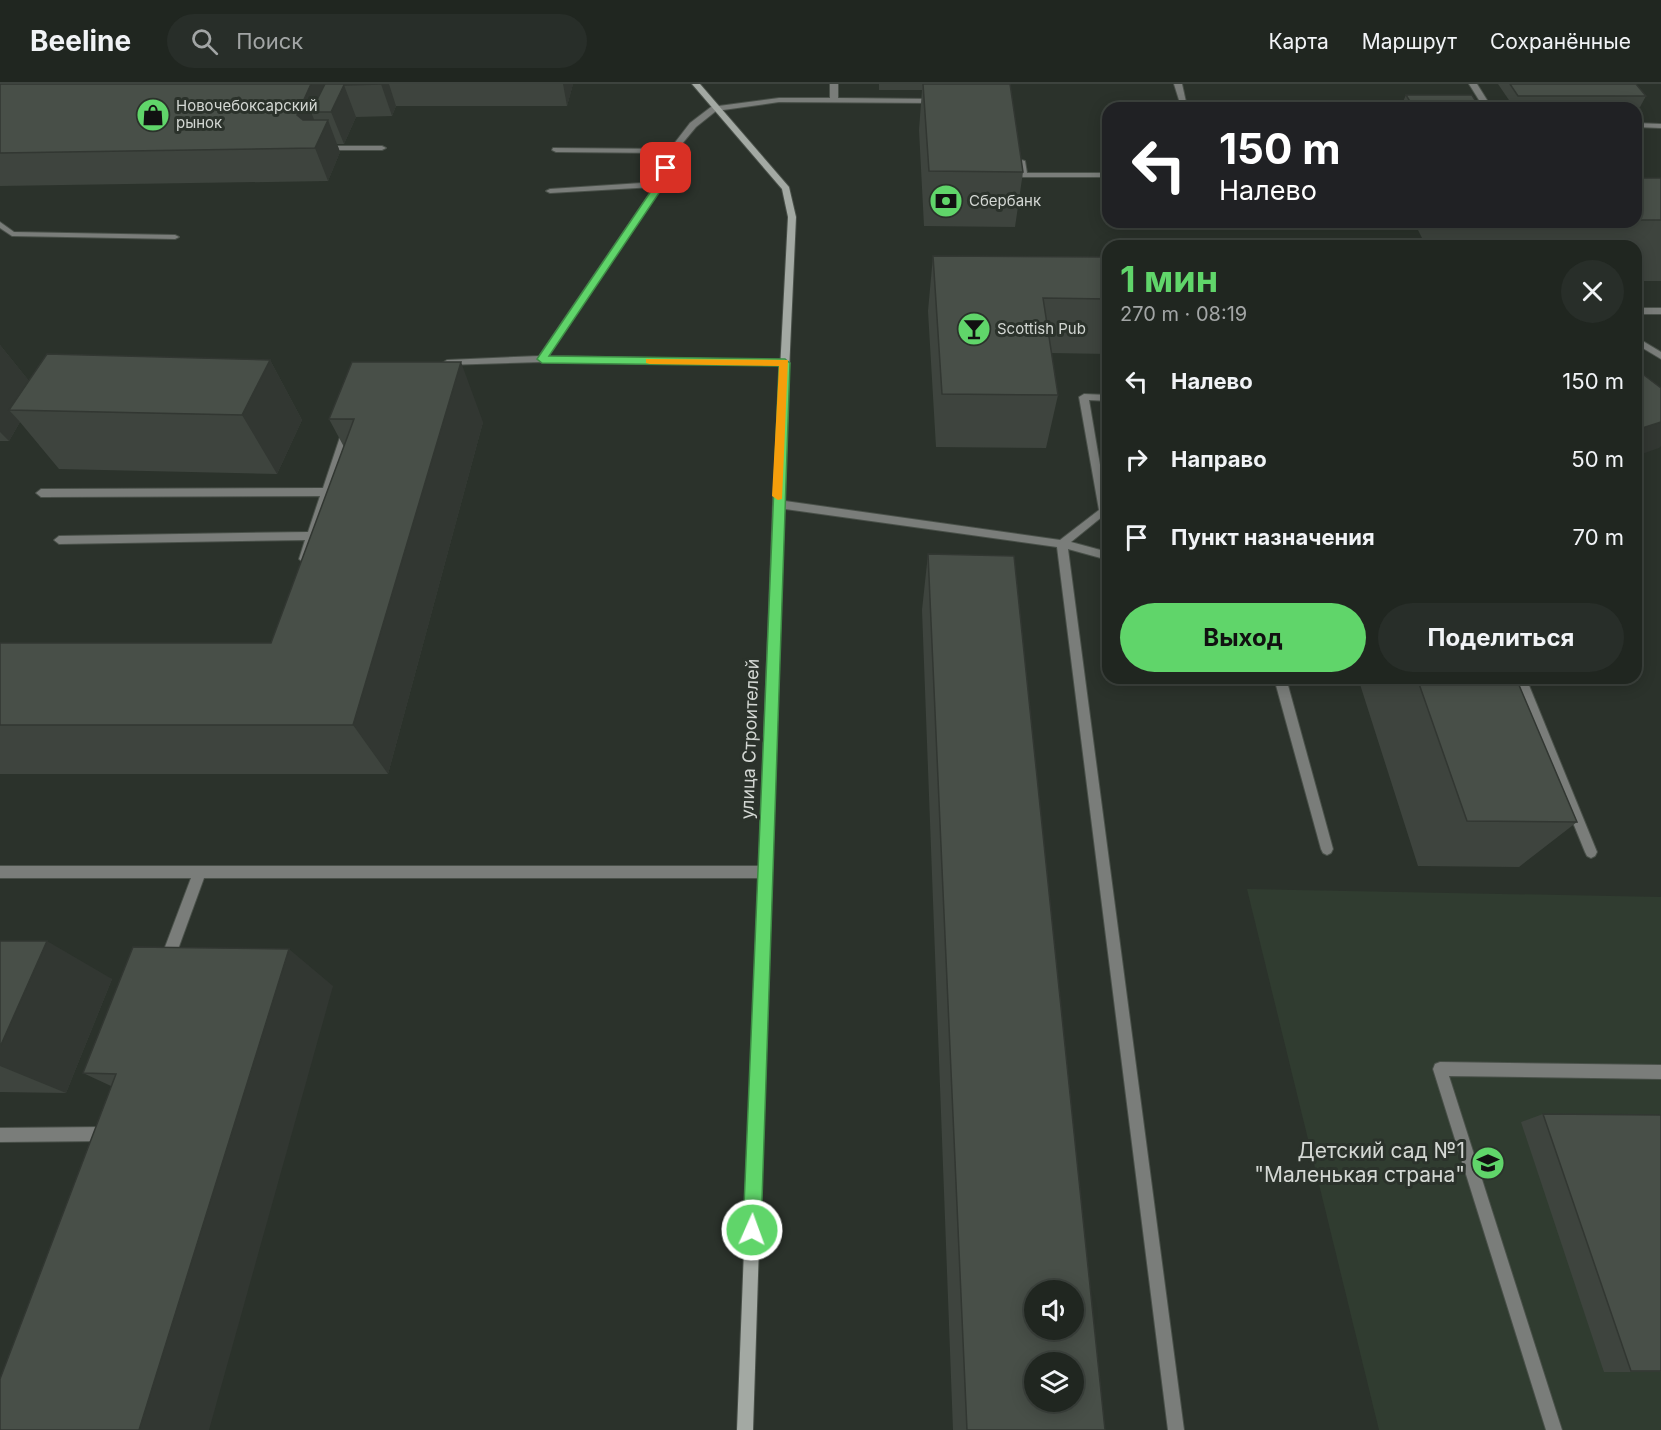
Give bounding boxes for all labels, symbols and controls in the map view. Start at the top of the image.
search box [167,14,587,68]
text: Beeline [30,24,131,58]
icon: search [188,25,221,58]
text: Поиск [236,28,303,54]
text: Карта [1268,29,1329,54]
text: Маршрут [1362,29,1457,54]
text: Сохранённые [1490,29,1631,54]
place label: Новочебоксарский рынок [176,96,318,132]
shop icon: Новочебоксарский рынок [135,97,171,133]
text: 150 m [1219,123,1341,174]
icon: left [1120,126,1198,204]
pin [640,142,691,193]
icon: arrive [649,151,682,184]
text: Налево [1219,174,1317,207]
bank icon: Сбербанк [928,183,964,219]
place label: Сбербанк [969,191,1041,210]
text: 1 мин [1120,257,1218,301]
button: close [1561,260,1624,323]
text: 270 m · 08:19 [1120,302,1247,326]
bar icon: Scottish Pub [956,311,992,347]
place label: Scottish Pub [997,319,1086,338]
icon: left [1120,365,1153,398]
text: Налево [1171,368,1253,394]
text: 150 m [1562,368,1624,394]
icon: right [1120,443,1153,476]
text: Направо [1171,446,1267,472]
text: 50 m [1571,446,1624,472]
icon: arrive [1120,521,1153,554]
text: Пункт назначения [1171,524,1375,550]
text: 70 m [1573,524,1624,550]
button: Выход [1120,603,1366,672]
button: Поделиться [1378,603,1624,672]
street label: улица Строителей [736,658,763,820]
place label: Детский сад №1 "Маленькая страна" [1254,1138,1465,1187]
school or university icon: Детский сад №1 "Маленькая страна" [1470,1145,1506,1181]
position arrow [720,1198,784,1262]
map controls [1024,1280,1084,1412]
button: sound [1024,1280,1084,1340]
button: layers [1024,1352,1084,1412]

